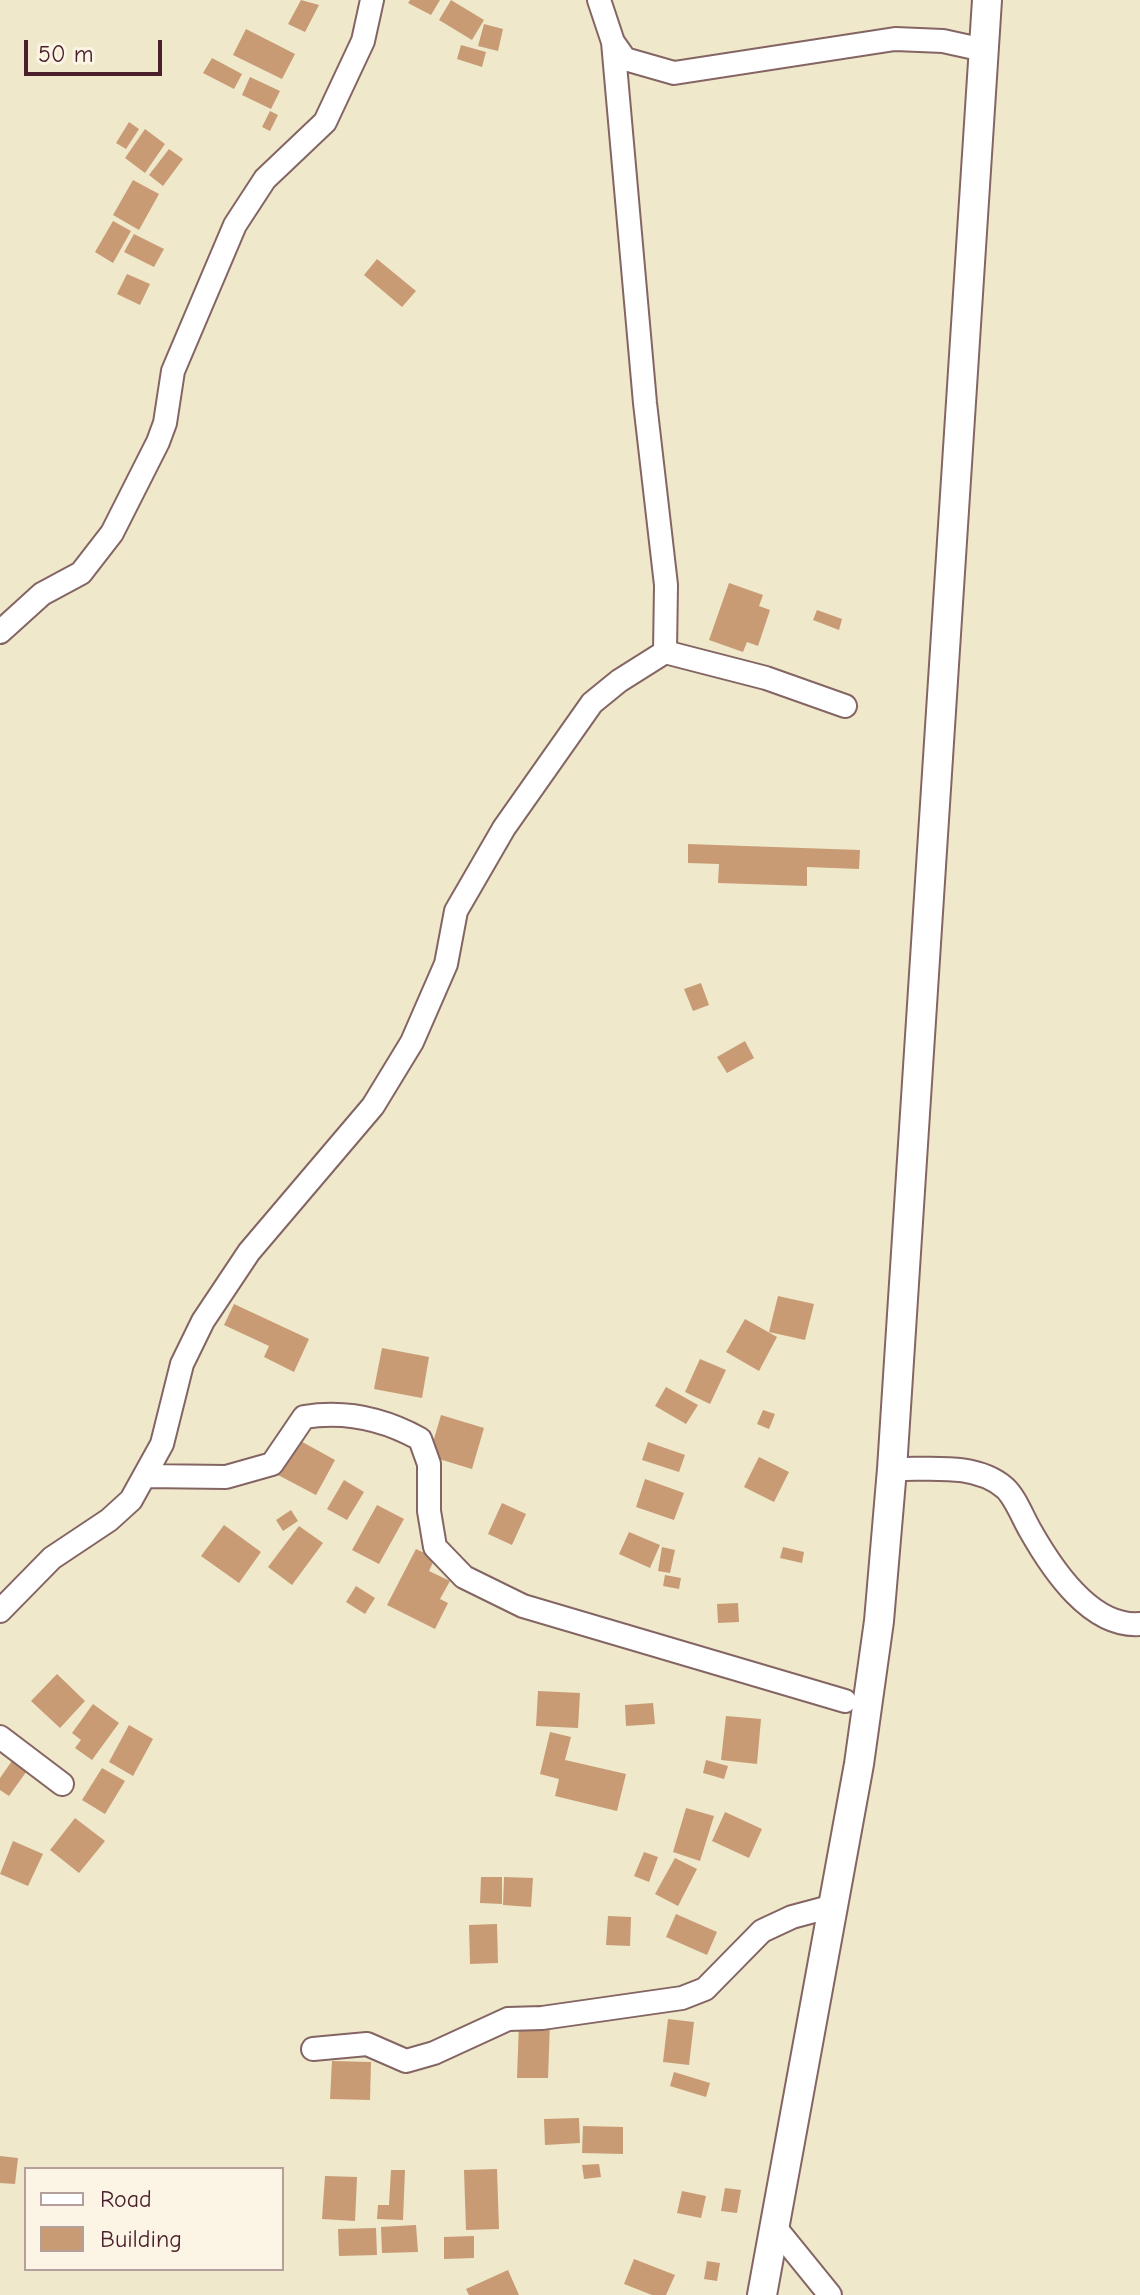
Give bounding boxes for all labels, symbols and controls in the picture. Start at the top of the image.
scale bar [28,24,166,74]
text: 50 m [38,40,94,68]
legend [24,2167,284,2271]
text: Road [100,2185,152,2213]
text: Building [100,2225,182,2253]

